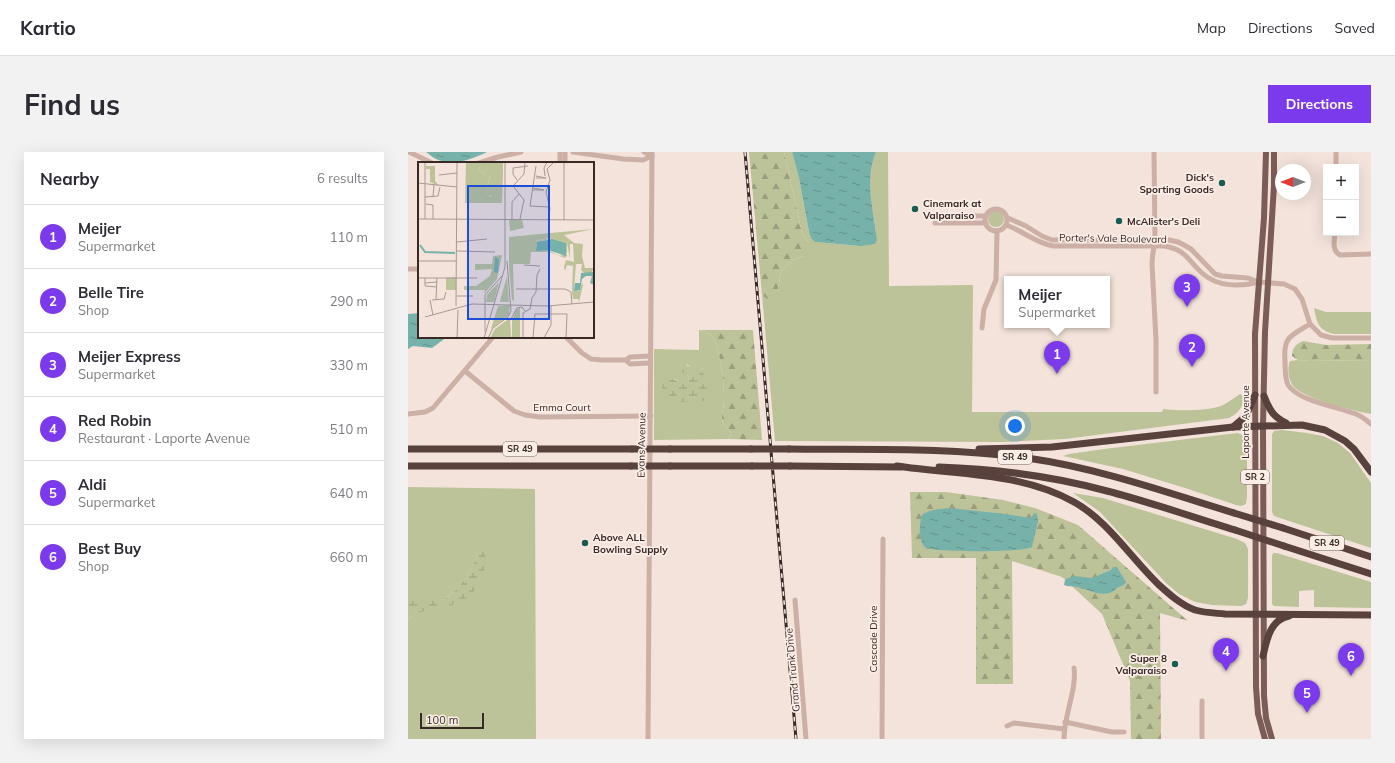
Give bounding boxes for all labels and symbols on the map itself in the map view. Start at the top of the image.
inset map [418,162,594,338]
north arrow [1275,164,1311,200]
place label: Dick's Sporting Goods [1139,171,1214,196]
marker: Dick's Sporting Goods [1217,178,1227,188]
place label: Cinemark at Valparaiso [922,197,982,222]
marker: Cinemark at Valparaiso [910,204,920,214]
place label: McAlister's Deli [1127,215,1200,228]
marker: McAlister's Deli [1114,216,1124,226]
street label: Porter's Vale Boulevard [1059,231,1167,246]
pin: 3 [1174,274,1200,307]
pin: 2 [1179,334,1205,367]
pin: 1 [1044,341,1070,374]
street label: Laporte Avenue [1239,385,1252,459]
street label: Emma Court [533,401,591,414]
street label: Evans Avenue [634,412,649,478]
your location [1005,416,1025,436]
road number: SR 49 [503,442,537,456]
road number: SR 49 [998,450,1032,464]
road number: SR 2 [1241,470,1269,484]
place label: Above ALL Bowling Supply [593,531,668,556]
road number: SR 49 [1310,536,1344,550]
marker: Above ALL Bowling Supply [580,538,590,548]
street label: Cascade Drive [867,606,880,672]
street label: Grand Trunk Drive [782,628,803,712]
pin: 4 [1213,638,1239,671]
pin: 6 [1338,643,1364,676]
place label: Super 8 Valparaiso [1115,652,1167,677]
marker: Super 8 Valparaiso [1170,659,1180,669]
pin: 5 [1294,680,1320,713]
scale bar [420,711,484,730]

